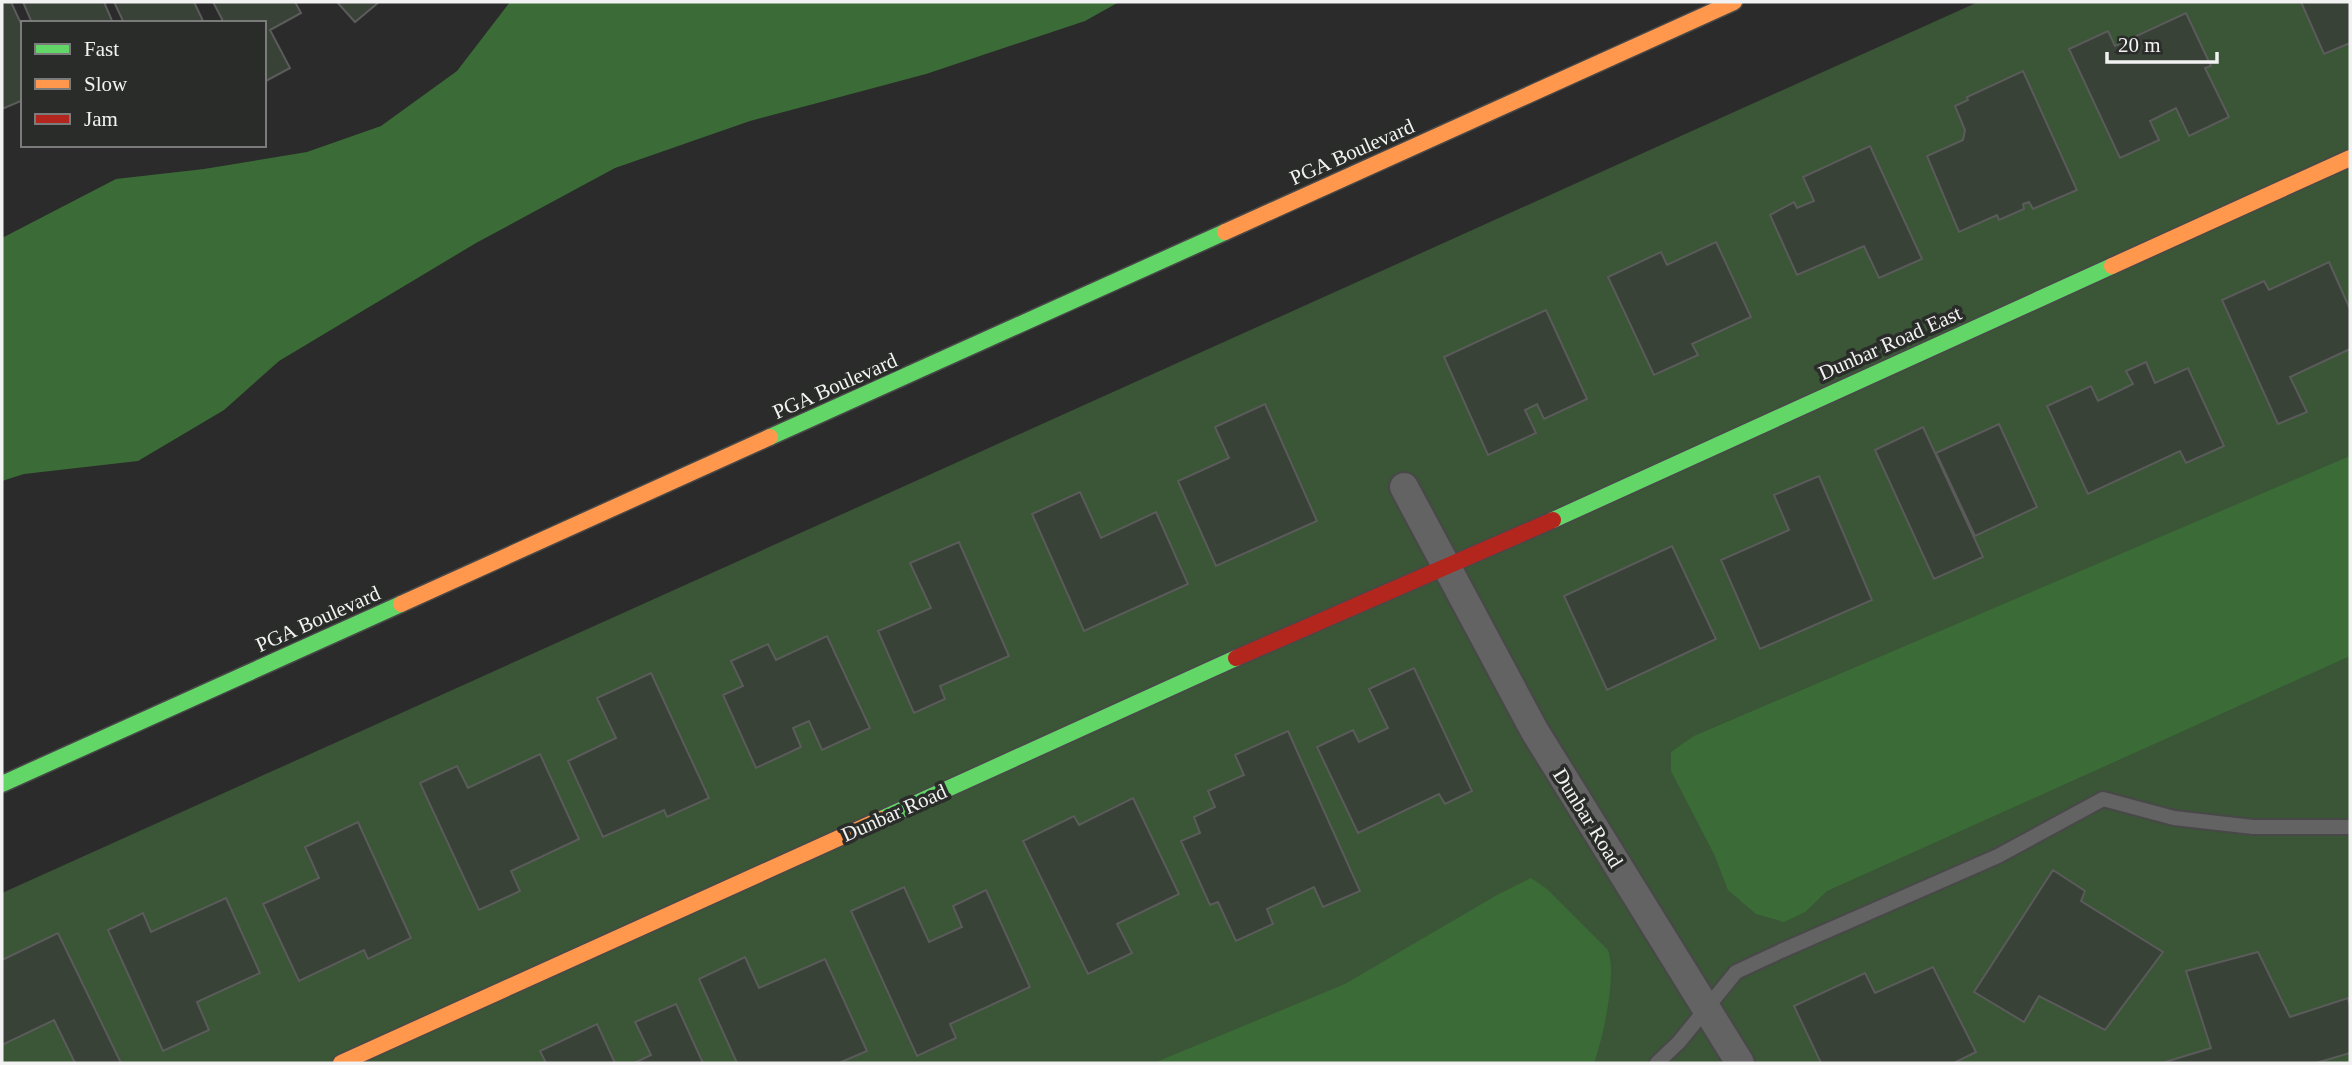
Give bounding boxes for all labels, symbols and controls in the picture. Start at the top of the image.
legend [21,21,266,147]
scale bar [2107,21,2217,65]
text: 20 m [2118,33,2161,57]
text: Fast [84,37,119,61]
text: Slow [84,72,128,96]
text: Jam [84,107,118,131]
street label: PGA Boulevard [1286,114,1418,190]
street label: Dunbar Road East [1815,301,1965,385]
street label: PGA Boulevard [769,348,901,424]
street label: PGA Boulevard [252,581,384,657]
street label: Dunbar Road [1548,764,1628,873]
street label: Dunbar Road [838,779,951,847]

